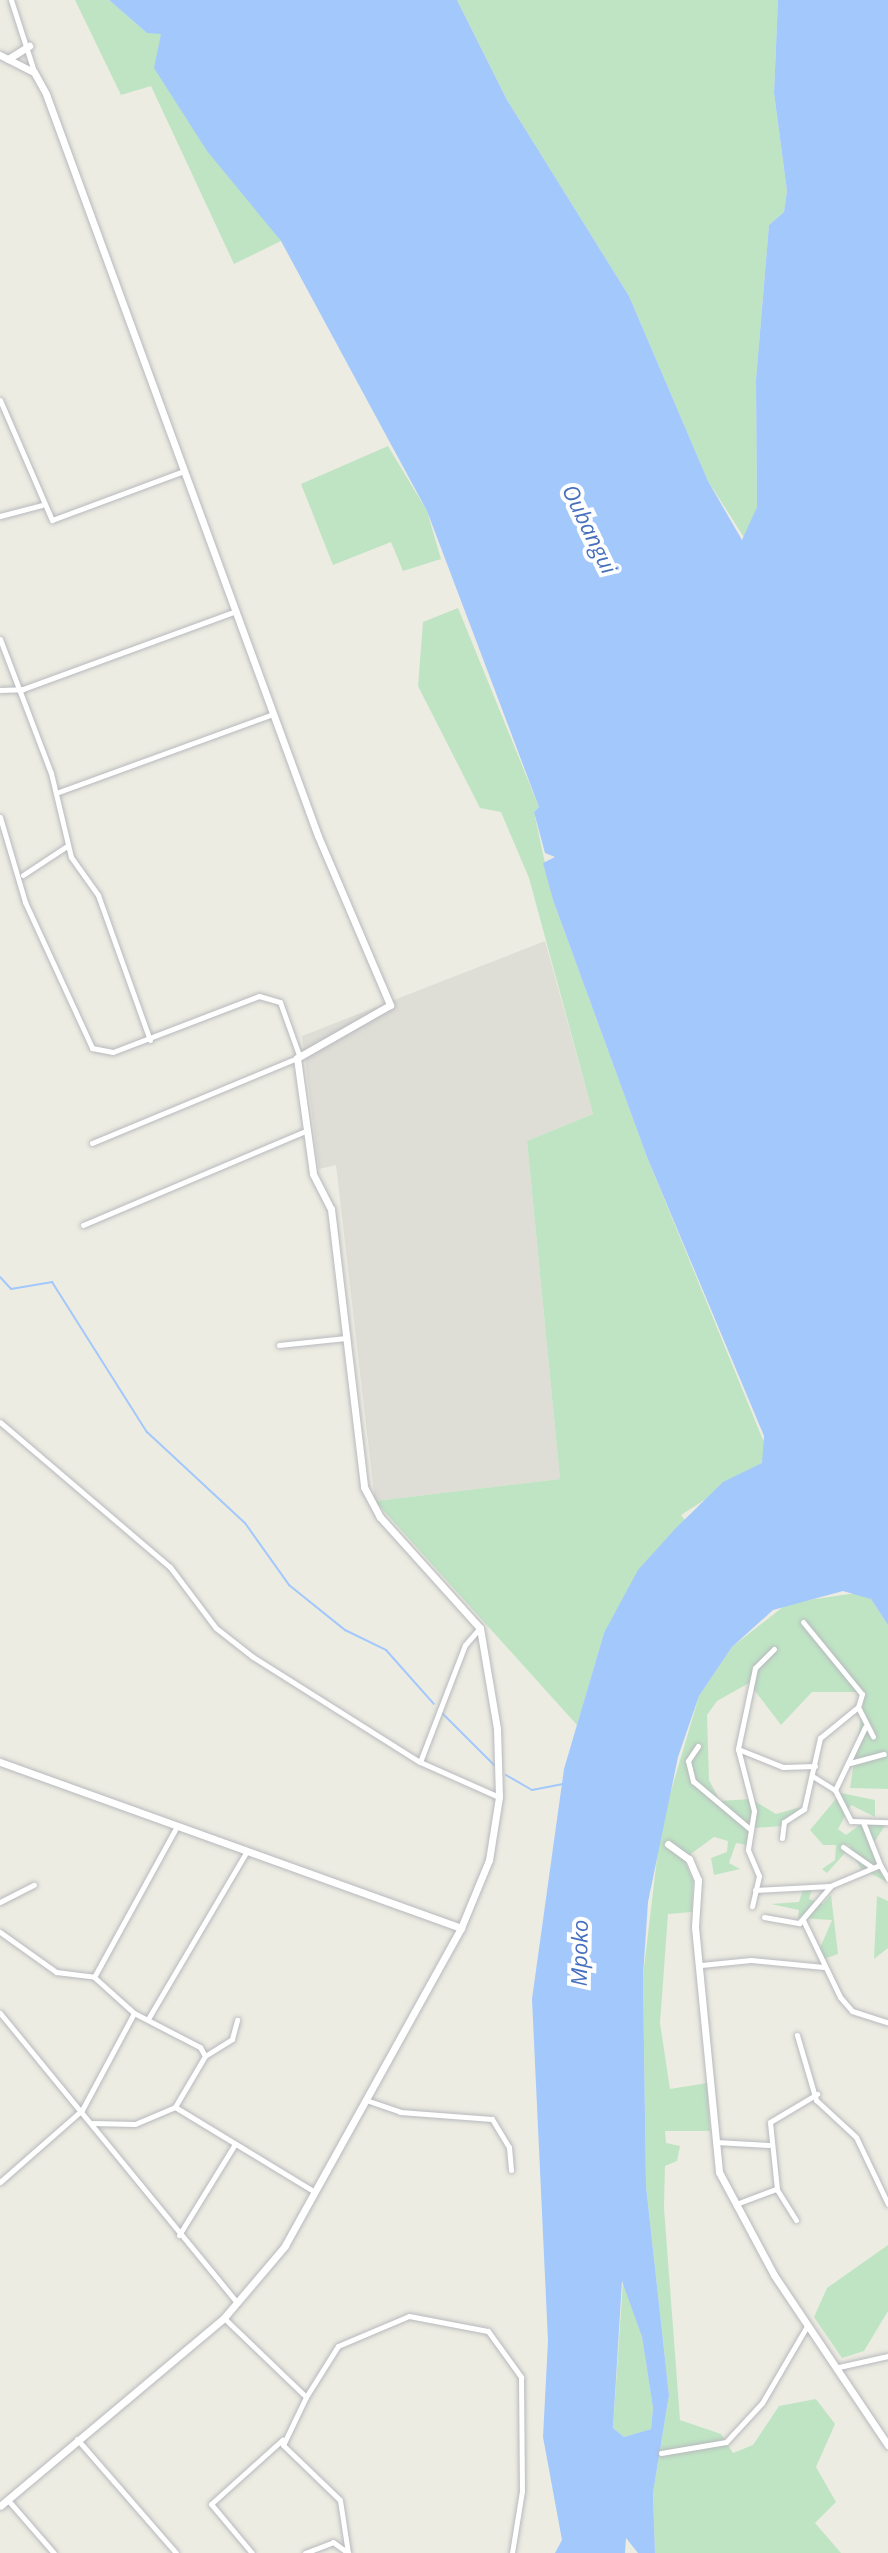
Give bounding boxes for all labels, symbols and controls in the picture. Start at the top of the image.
water label: Oubangui [557,480,623,578]
water label: Mpoko [565,1919,593,1987]

